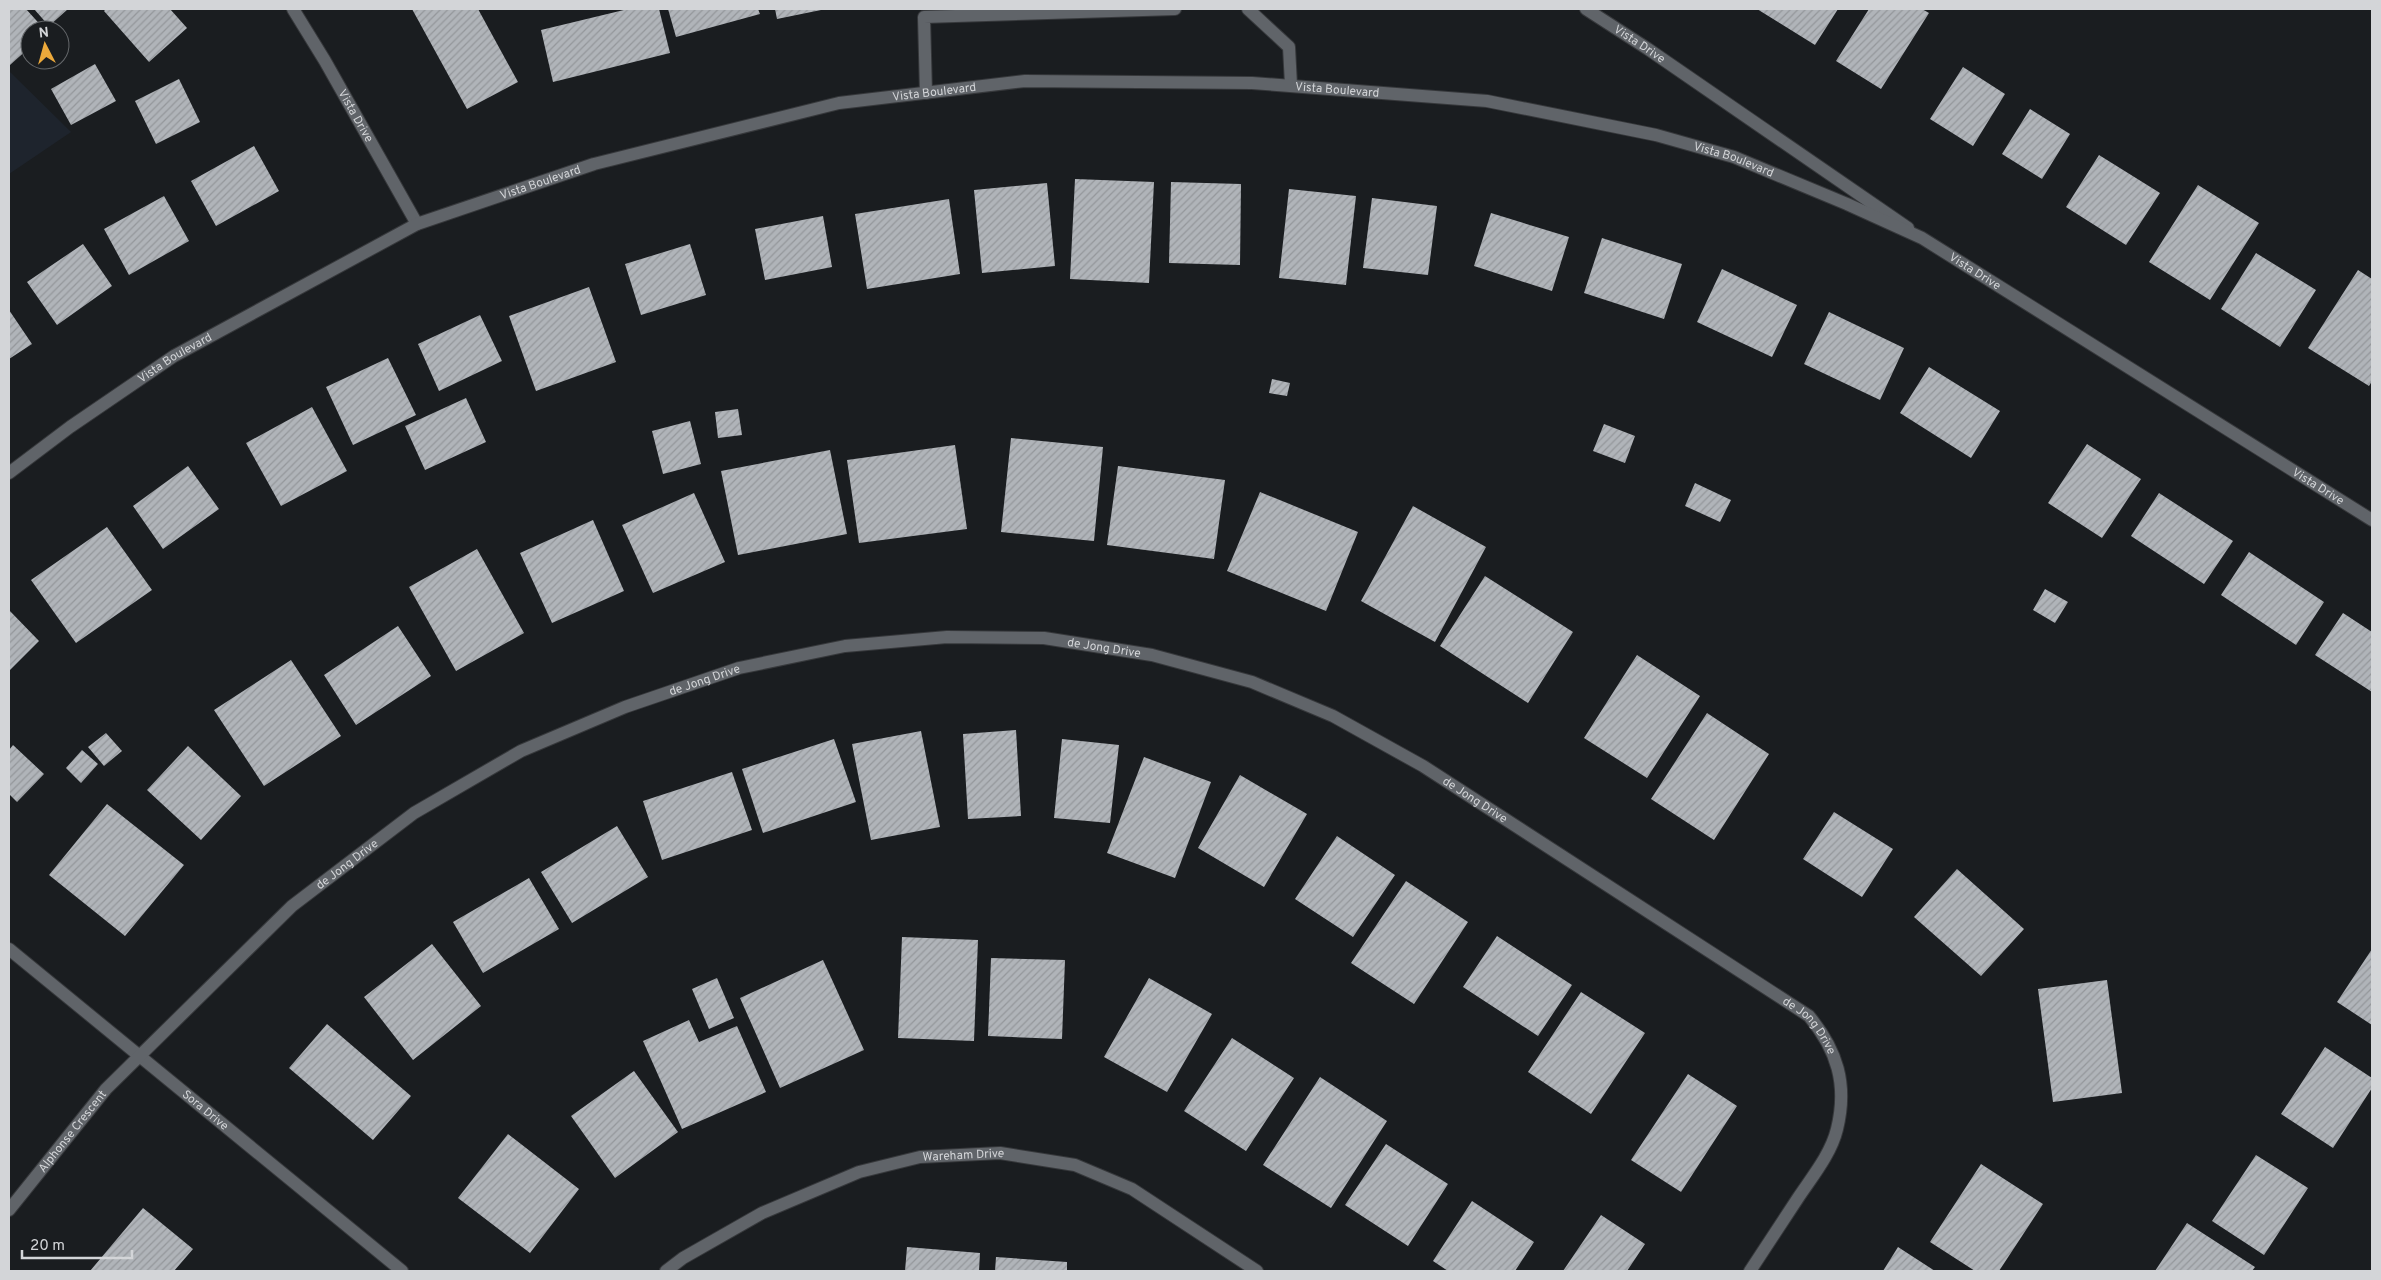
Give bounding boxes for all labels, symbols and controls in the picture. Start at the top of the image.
north arrow [20,20,70,70]
street label: Vista Drive [1610,22,1668,67]
text: N [38,25,50,43]
street label: Vista Boulevard [1294,79,1380,102]
street label: Vista Boulevard [891,80,977,106]
street label: Vista Drive [334,87,376,146]
street label: Vista Boulevard [1691,139,1776,182]
street label: Vista Boulevard [498,162,583,204]
street label: Vista Drive [1946,250,2004,294]
street label: Vista Boulevard [135,330,215,387]
street label: Vista Drive [2289,465,2347,509]
street label: de Jong Drive [1066,635,1142,662]
street label: de Jong Drive [667,661,743,700]
street label: de Jong Drive [1439,774,1510,828]
street label: de Jong Drive [313,836,382,894]
street label: de Jong Drive [1779,994,1839,1057]
street label: Alphonse Crescent [35,1087,111,1176]
street label: Sora Drive [178,1087,231,1135]
street label: Wareham Drive [922,1146,1005,1166]
scale bar [22,1228,132,1260]
text: 20 m [30,1237,65,1256]

